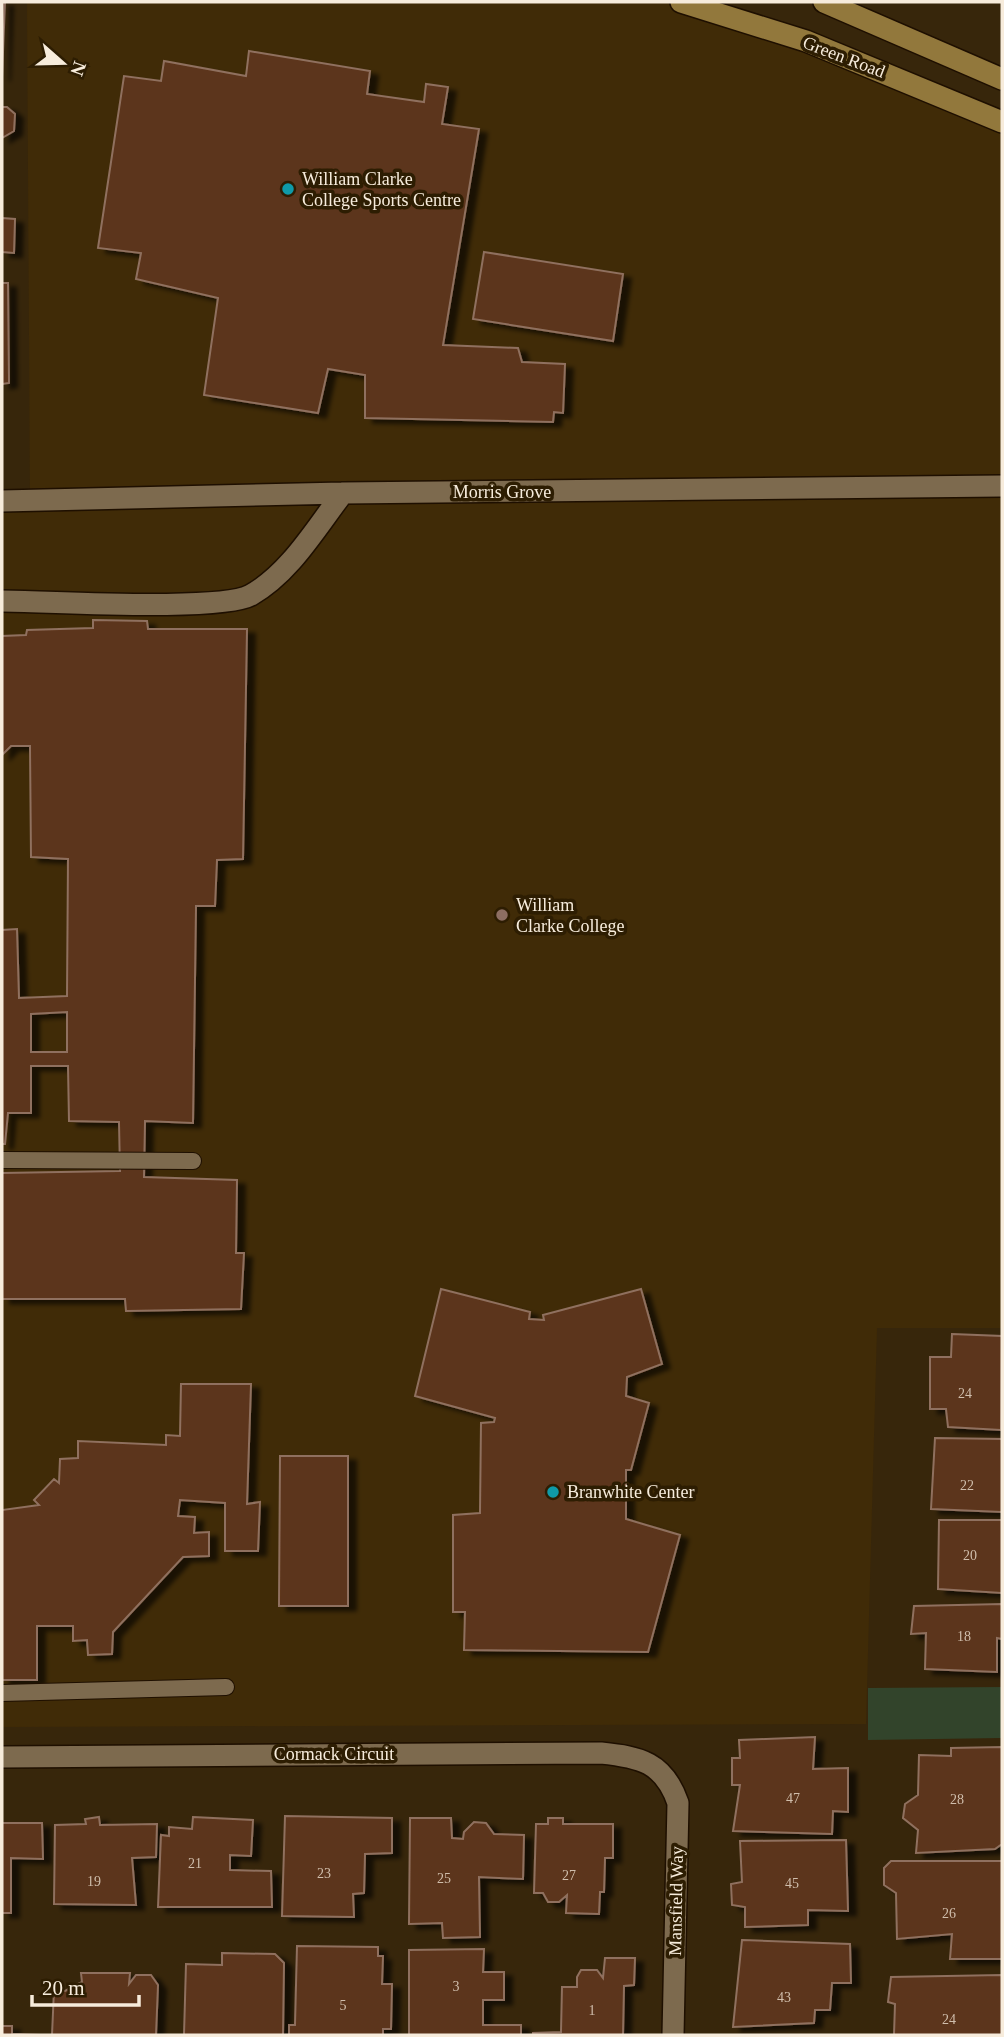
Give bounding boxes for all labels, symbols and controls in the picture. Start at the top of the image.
north arrow [28,28,98,98]
street label: Green Road [800,32,888,82]
text: N [66,59,91,79]
place label: William Clarke College Sports Centre [302,169,461,210]
marker: William Clarke College Sports Centre [280,181,296,197]
street label: Morris Grove [453,482,551,502]
place label: William Clarke College [516,895,624,936]
marker: William Clarke College [494,907,510,923]
house number: 24 [958,1386,972,1401]
house number: 22 [960,1478,974,1493]
place label: Branwhite Center [567,1482,694,1502]
marker: Branwhite Center [545,1484,561,1500]
house number: 20 [963,1548,977,1563]
house number: 18 [957,1629,971,1644]
street label: Cormack Circuit [274,1744,394,1764]
house number: 47 [786,1791,800,1806]
house number: 28 [950,1792,964,1807]
street label: Mansfield Way [665,1846,687,1956]
house number: 21 [188,1856,202,1871]
house number: 23 [317,1866,331,1881]
house number: 27 [562,1868,576,1883]
house number: 25 [437,1871,451,1886]
house number: 19 [87,1874,101,1889]
house number: 45 [785,1876,799,1891]
house number: 26 [942,1906,956,1921]
scale bar [32,1964,138,2008]
text: 20 m [42,1976,85,2000]
house number: 3 [453,1979,460,1994]
house number: 43 [777,1990,791,2005]
house number: 5 [340,1998,347,2013]
house number: 1 [589,2003,596,2018]
house number: 24 [942,2012,956,2027]

